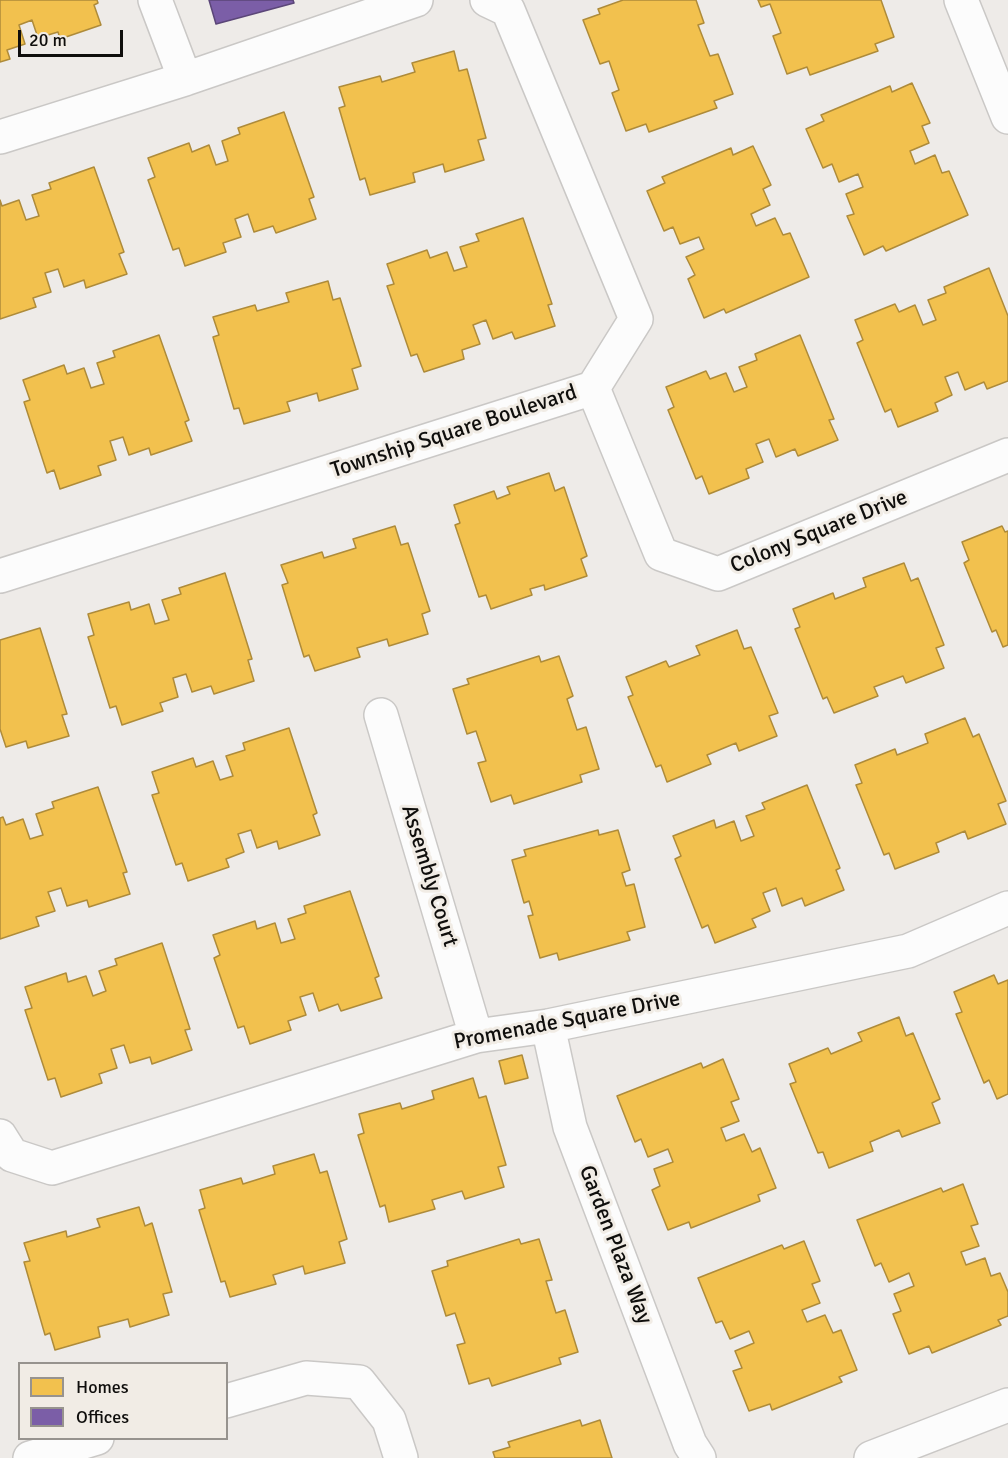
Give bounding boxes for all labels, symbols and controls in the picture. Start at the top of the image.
scale bar [21,18,126,56]
text: 20 m [29,29,67,51]
street label: Township Square Boulevard [328,380,580,484]
street label: Colony Square Drive [727,484,911,580]
street label: Assembly Court [395,802,463,950]
street label: Promenade Square Drive [452,986,682,1056]
street label: Garden Plaza Way [573,1162,657,1328]
legend [18,1362,228,1440]
text: Homes [76,1376,129,1398]
text: Offices [76,1406,129,1428]

